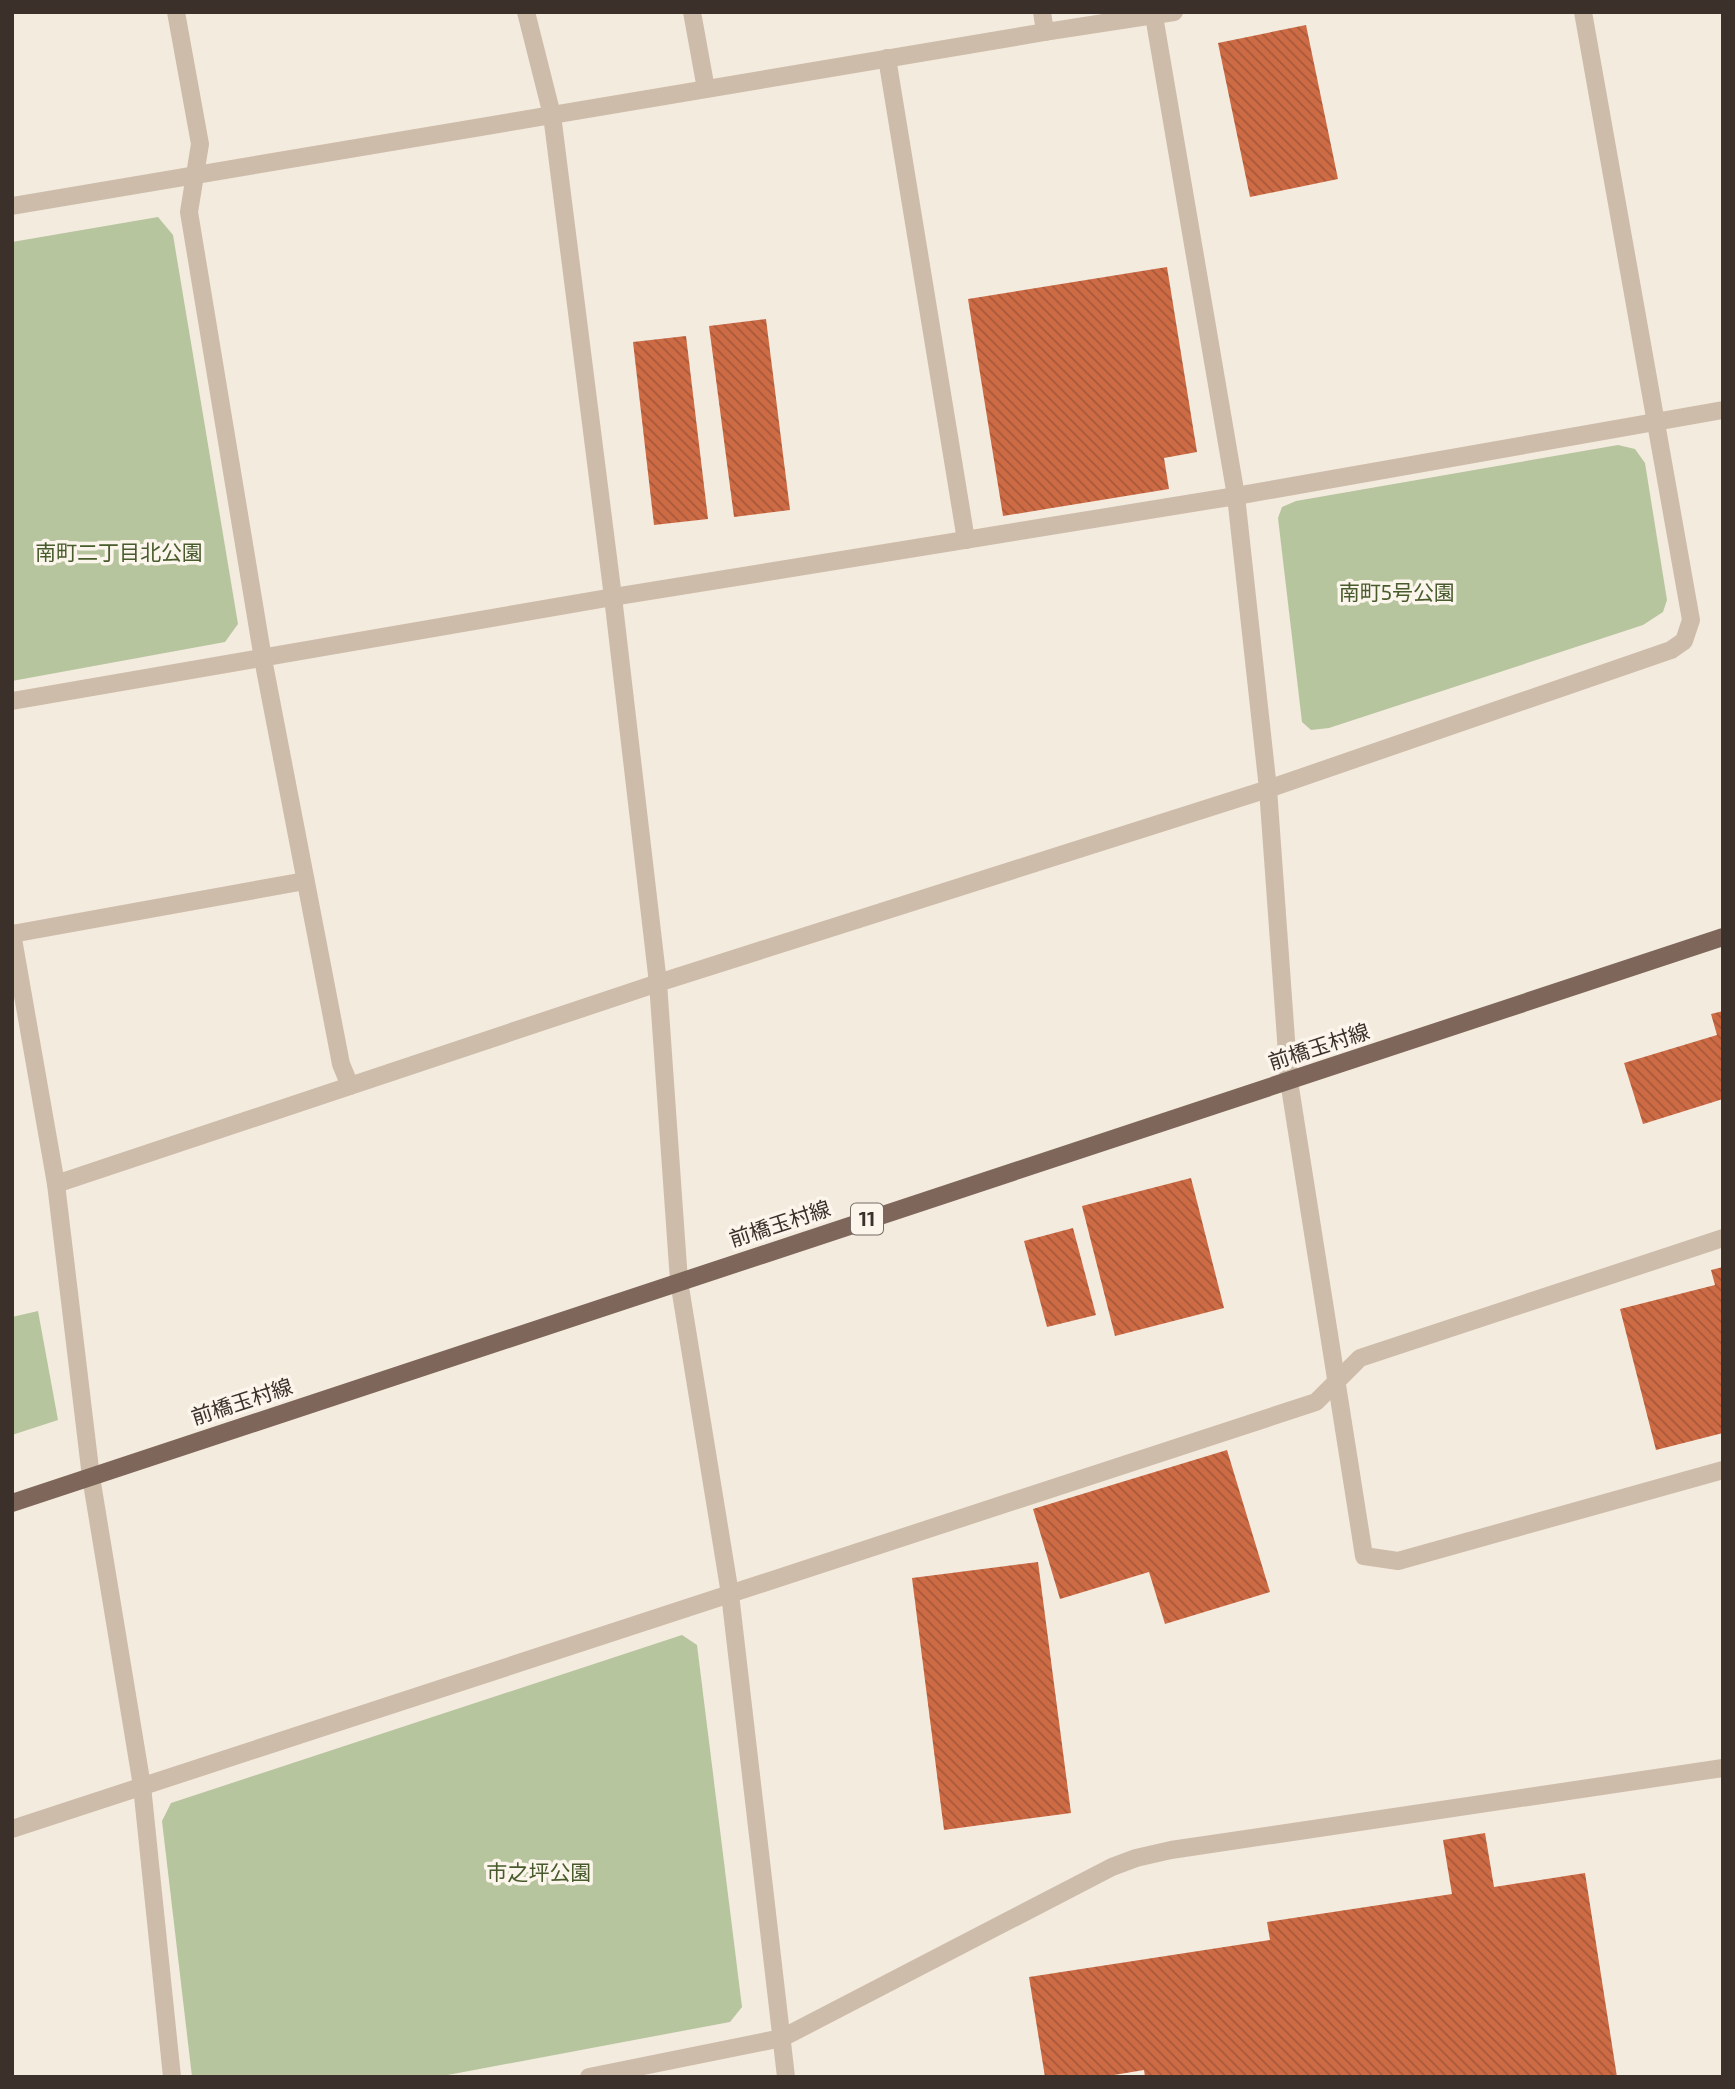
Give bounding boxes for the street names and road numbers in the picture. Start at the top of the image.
street label: 前橋玉村線 [1265,1017,1372,1074]
street label: 前橋玉村線 [726,1194,833,1251]
road number: 11 [851,1204,883,1234]
street label: 前橋玉村線 [188,1372,295,1429]

